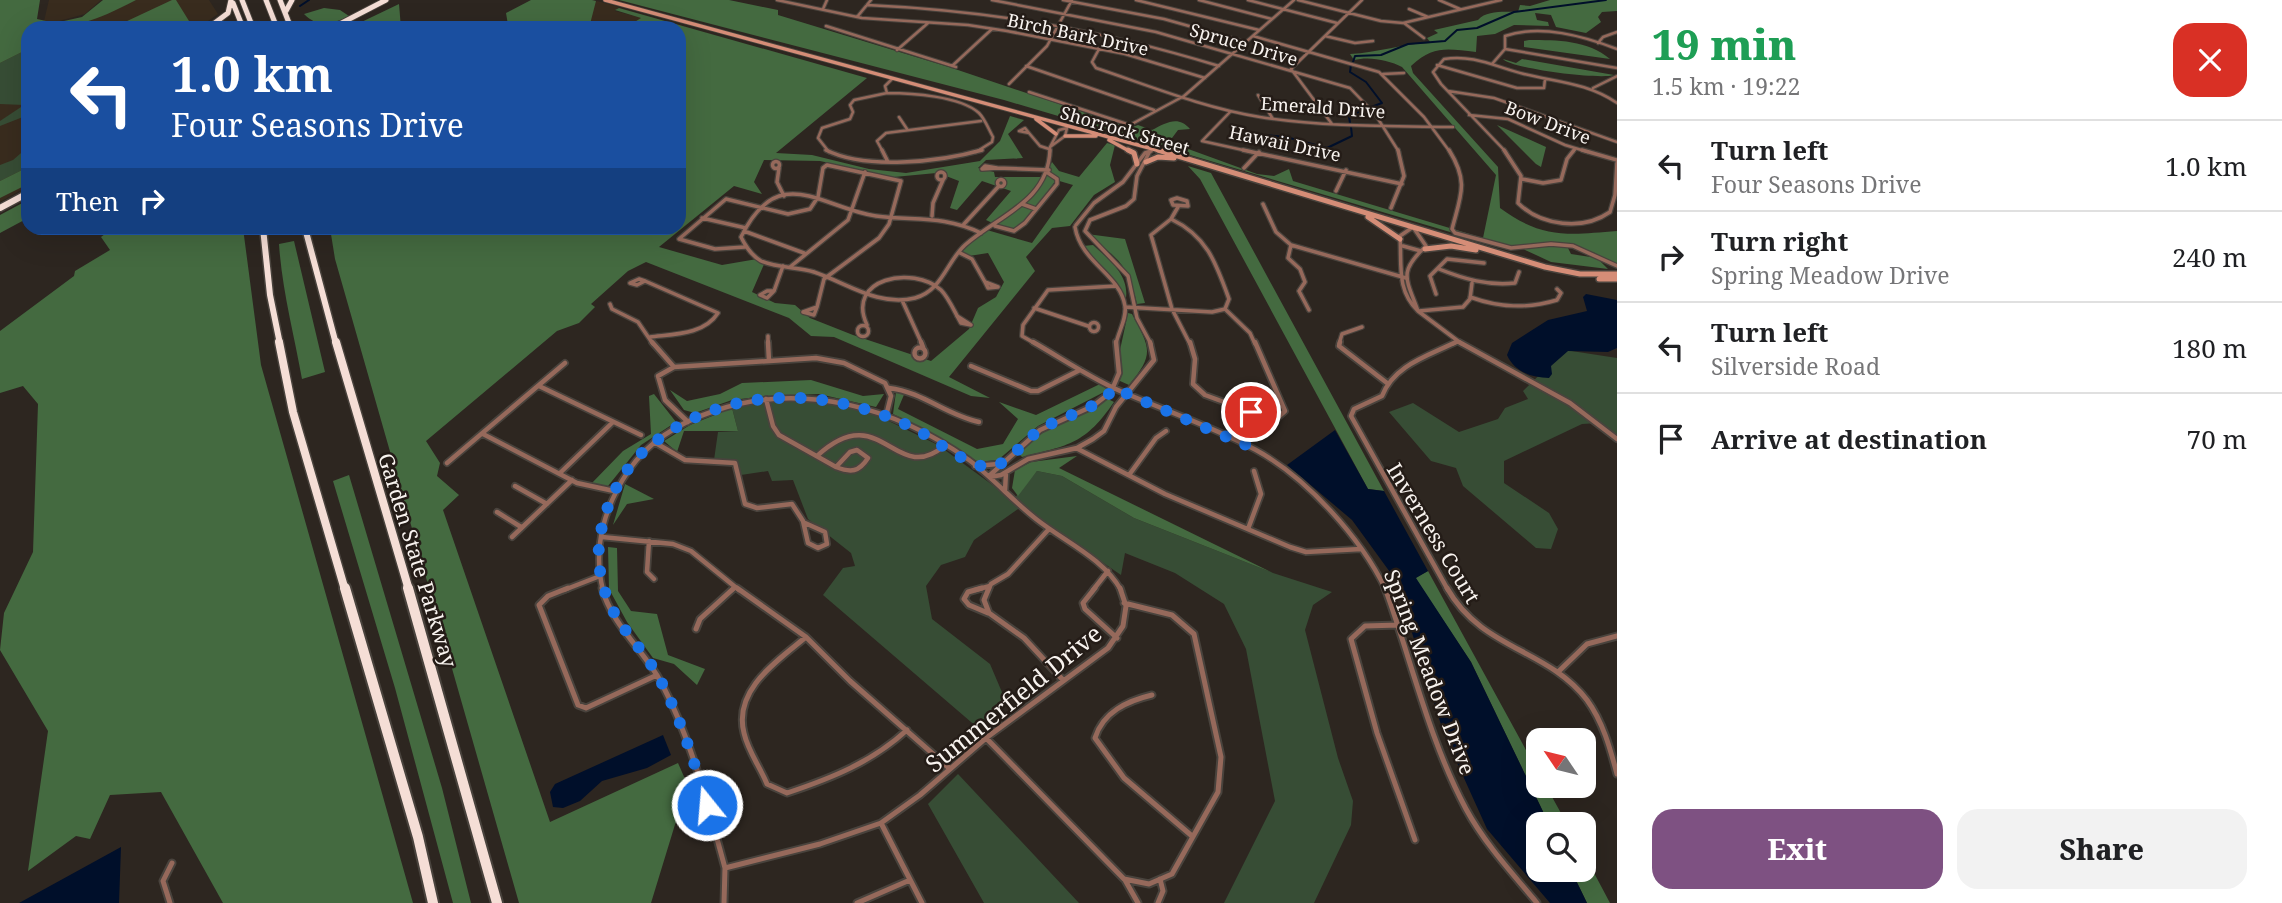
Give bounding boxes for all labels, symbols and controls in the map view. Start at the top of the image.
street label: Birch Bark Drive [1005,7,1151,61]
text: 19 min [1652,15,1796,72]
street label: Spruce Drive [1187,17,1301,71]
button: close [2173,23,2247,97]
text: 1.0 km [171,40,333,106]
icon: left [56,49,147,140]
text: 1.5 km · 19:22 [1652,70,1800,102]
street label: Emerald Drive [1260,91,1386,123]
street label: Bow Drive [1502,95,1594,149]
street label: Shorrock Street [1058,100,1192,160]
text: Four Seasons Drive [171,103,464,146]
street label: Hawaii Drive [1227,119,1343,167]
text: Turn left [1711,132,1828,168]
icon: left [1652,147,1690,185]
text: 1.0 km [2165,148,2247,184]
text: Four Seasons Drive [1711,168,1921,200]
icon: right [133,182,171,220]
text: Then [56,183,119,219]
text: Turn right [1711,223,1848,259]
icon: right [1652,238,1690,276]
text: 240 m [2172,239,2247,275]
text: Spring Meadow Drive [1711,259,1950,291]
text: Turn left [1711,314,1828,350]
icon: left [1652,329,1690,367]
text: 180 m [2172,330,2247,366]
text: Silverside Road [1711,350,1880,382]
pin [1221,382,1281,442]
icon: arrive [1232,393,1270,431]
icon: arrive [1652,420,1690,458]
text: Arrive at destination [1711,421,1987,457]
text: 70 m [2187,421,2247,457]
street label: Garden State Parkway [372,449,464,671]
street label: Inverness Court [1381,457,1487,609]
street label: Spring Meadow Drive [1378,565,1482,779]
street label: Summerfield Drive [918,617,1108,779]
north arrow [1526,728,1596,798]
map controls [1526,728,1596,882]
position arrow [670,768,744,842]
button: Exit [1652,809,1943,889]
button: Share [1957,809,2247,889]
button: search [1526,812,1596,882]

